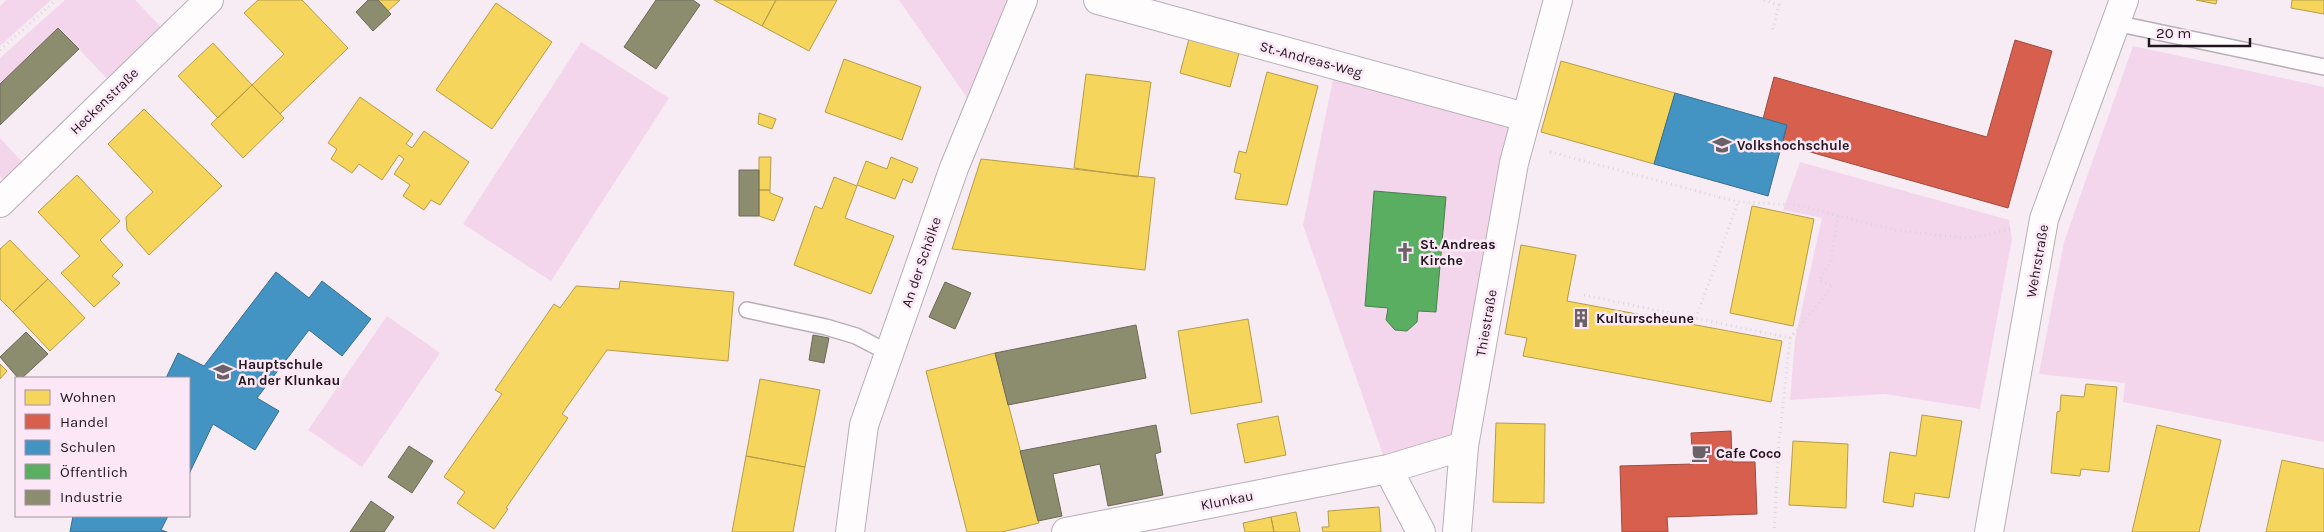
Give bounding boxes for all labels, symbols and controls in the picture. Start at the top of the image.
scale bar [2149,15,2250,47]
text: 20 m [2156,24,2191,42]
street label: St.-Andreas-Weg [1258,38,1364,81]
street label: Heckenstraße [67,65,142,138]
school or university icon: Volkshochschule [1711,134,1733,156]
place label: Volkshochschule [1737,137,1850,154]
street label: An der Schölke [898,215,945,310]
street label: Wehrstraße [2023,223,2052,299]
place label: St. Andreas Kirche [1420,236,1496,269]
church icon: St. Andreas Kirche [1394,241,1416,263]
street label: Thiestraße [1472,288,1501,358]
building icon: Kulturscheune [1570,307,1592,329]
place label: Kulturscheune [1596,310,1694,327]
place label: Hauptschule An der Klunkau [238,356,340,389]
school or university icon: Hauptschule An der Klunkau [212,361,234,383]
legend [15,377,190,517]
text: Wohnen [60,388,116,406]
text: Handel [60,413,108,431]
text: Schulen [60,438,116,456]
cafe icon: Cafe Coco [1690,442,1712,464]
place label: Cafe Coco [1716,445,1781,462]
text: Öffentlich [60,463,128,481]
street label: Klunkau [1199,487,1255,514]
text: Industrie [60,488,122,506]

